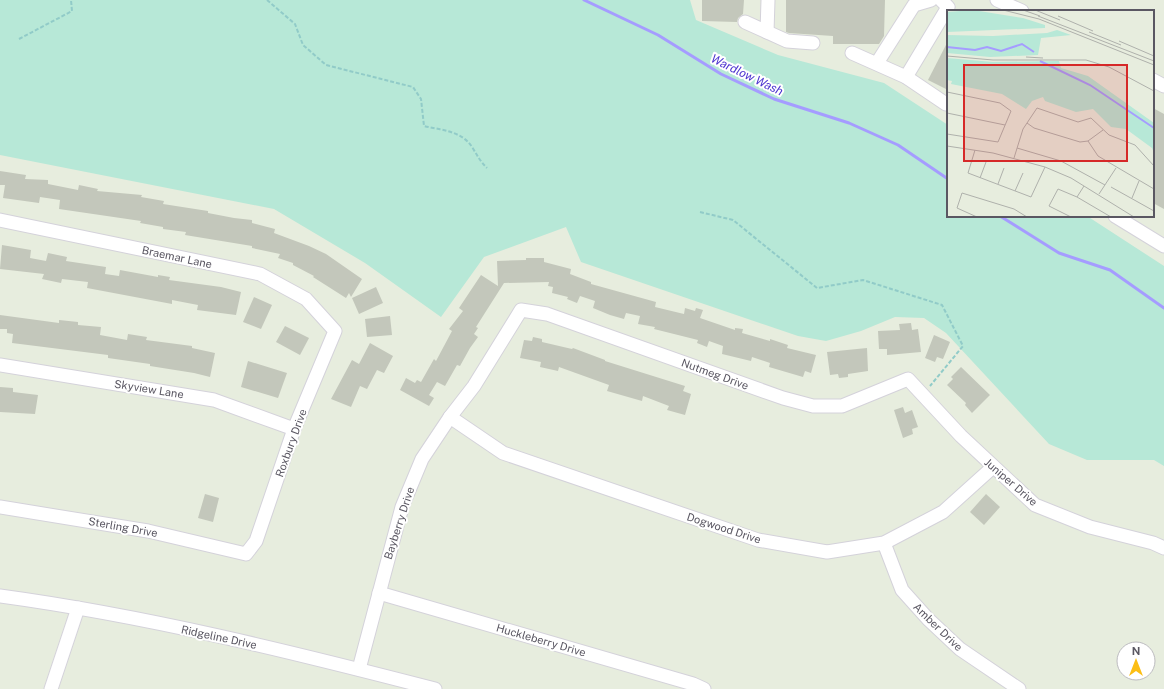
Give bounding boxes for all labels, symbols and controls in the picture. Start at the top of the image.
inset map [947,10,1154,217]
water label: Wardlow Wash [709,51,786,99]
street label: Braemar Lane [141,244,213,270]
street label: Nutmeg Drive [680,356,750,392]
street label: Skyview Lane [113,378,185,400]
street label: Roxbury Drive [273,407,309,479]
street label: Juniper Drive [982,456,1040,508]
street label: Bayberry Drive [382,485,416,561]
street label: Dogwood Drive [685,510,763,546]
street label: Sterling Drive [87,515,159,539]
street label: Amber Drive [911,601,965,653]
street label: Huckleberry Drive [495,621,587,659]
street label: Ridgeline Drive [180,623,258,651]
north arrow [1116,641,1156,681]
text: N [1132,645,1140,657]

